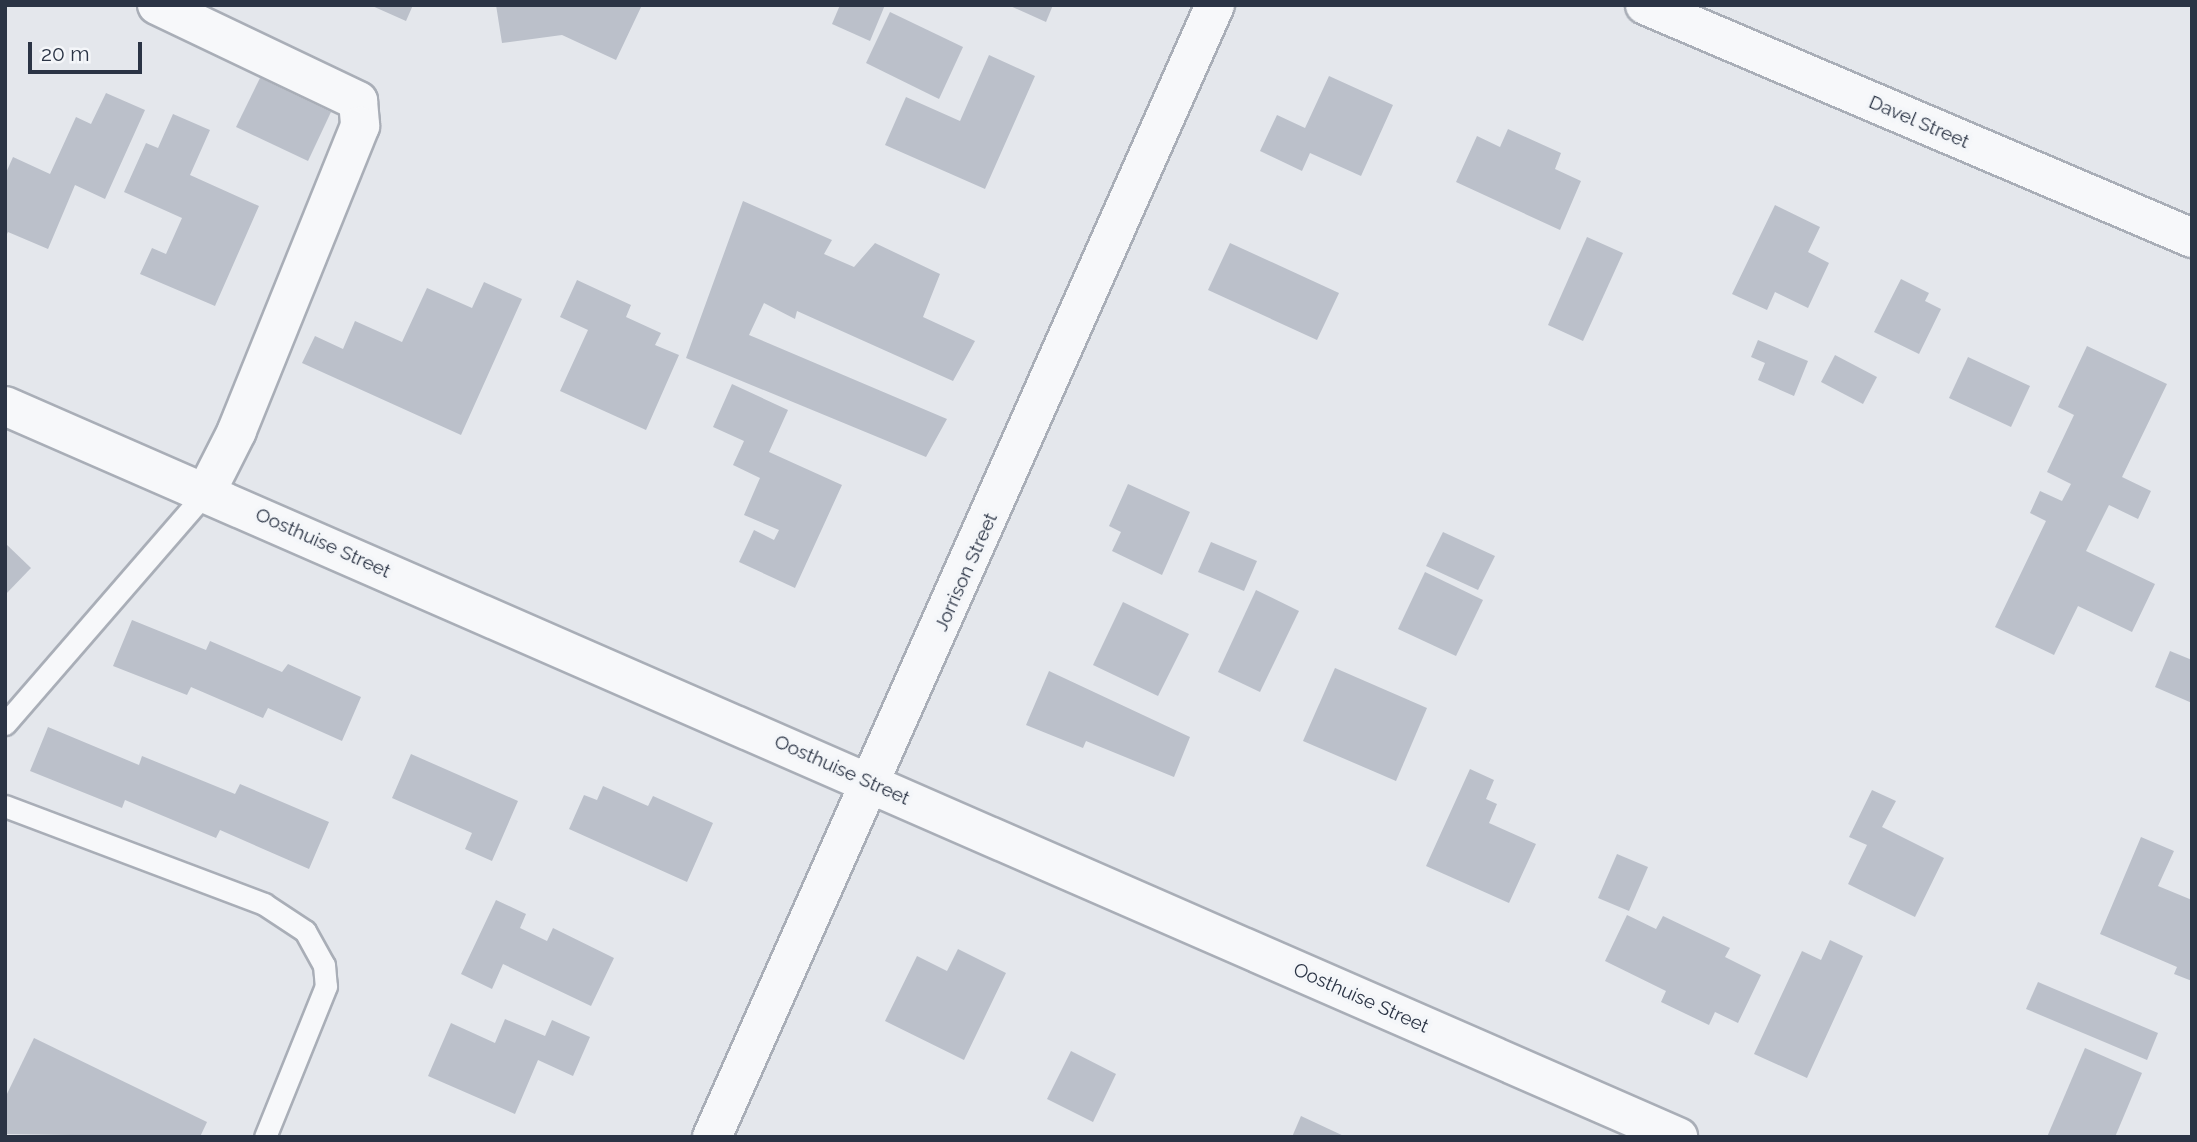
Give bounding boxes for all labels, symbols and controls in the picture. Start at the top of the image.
scale bar [32,28,145,72]
text: 20 m [41,41,89,66]
street label: Davel Street [1865,91,1973,153]
street label: Oosthuise Street [252,503,394,583]
street label: Jorrison Street [930,509,1002,635]
street label: Oosthuise Street [771,730,913,810]
street label: Oosthuise Street [1290,958,1432,1038]

